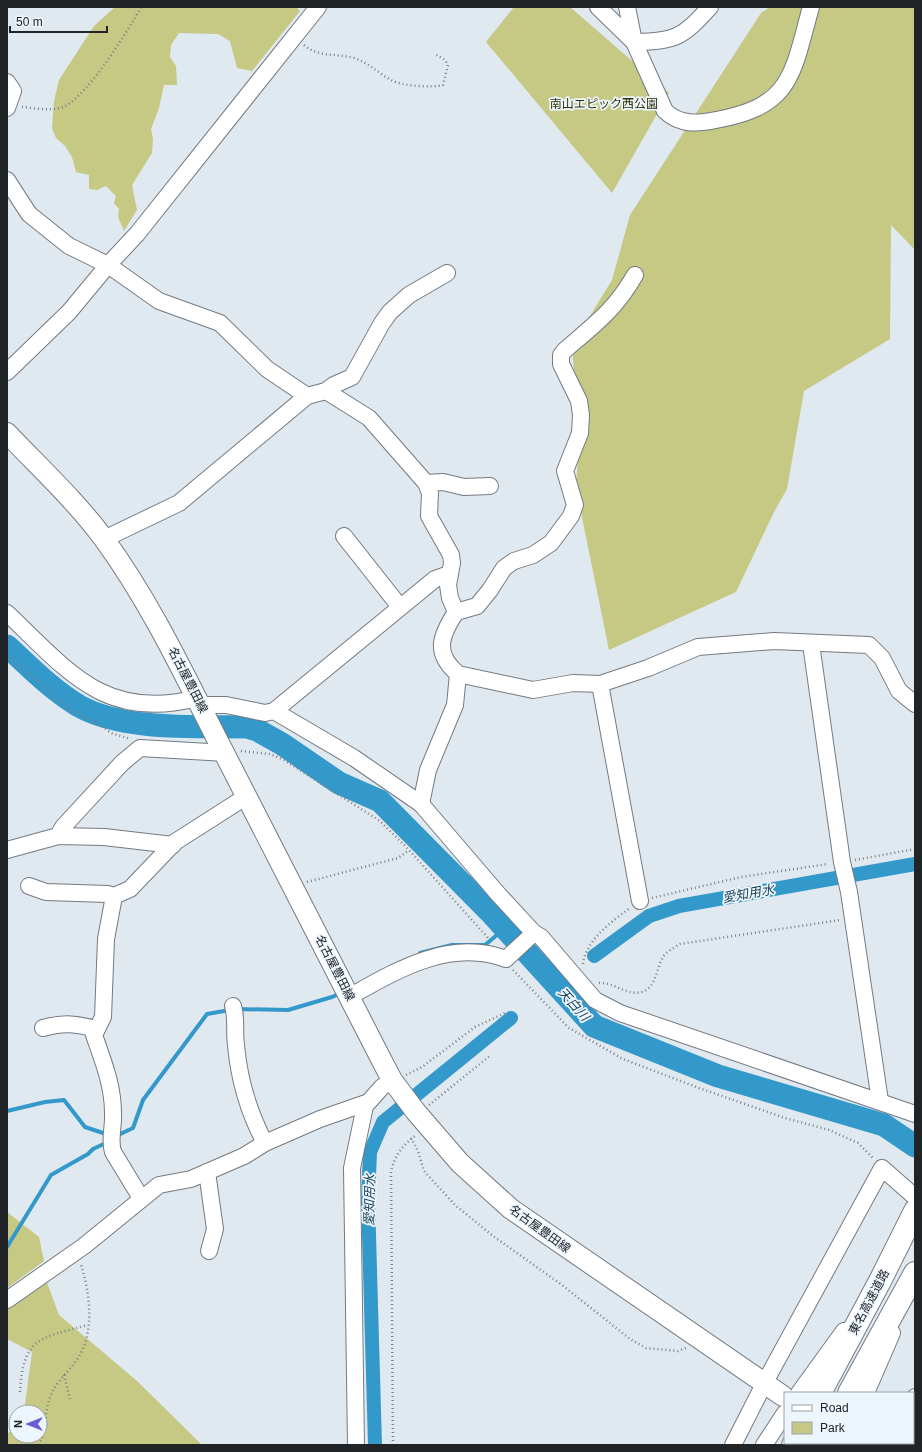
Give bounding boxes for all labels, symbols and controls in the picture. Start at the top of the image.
scale bar [10,8,107,34]
text: 50 m [16,15,43,29]
park label: 南山エピック西公園 [550,97,658,111]
street label: 名古屋豊田線 [165,645,211,715]
water label: 愛知用水 [721,881,777,905]
street label: 名古屋豊田線 [312,933,358,1003]
water label: 天白川 [555,985,594,1025]
water label: 愛知用水 [362,1172,377,1226]
street label: 名古屋豊田線 [507,1202,573,1256]
street label: 東名高速道路 [846,1267,892,1337]
legend [784,1392,914,1444]
text: Road [820,1401,849,1415]
north arrow [8,1404,48,1444]
text: N [12,1420,24,1428]
text: Park [820,1421,846,1435]

